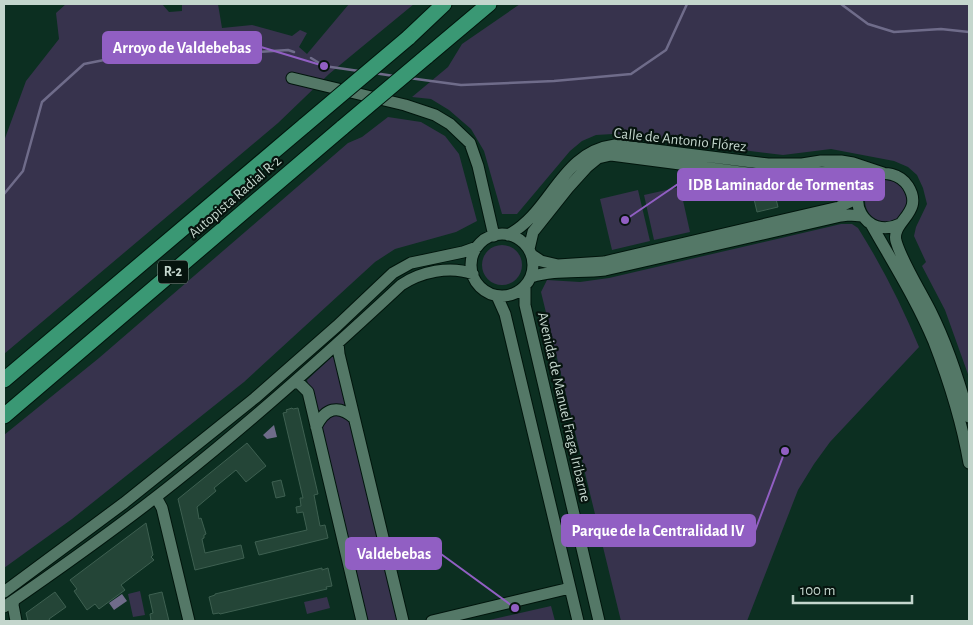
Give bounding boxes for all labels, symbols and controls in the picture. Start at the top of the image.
callout: Arroyo de Valdebebas [103,32,261,63]
text: Arroyo de Valdebebas [113,40,251,57]
street label: Calle de Antonio Flórez [613,126,747,154]
street label: Autopista Radial R-2 [186,153,284,241]
callout: IDB Laminador de Tormentas [678,169,884,200]
text: IDB Laminador de Tormentas [688,177,874,193]
road number: R-2 [158,260,188,284]
street label: Avenida de Manuel Fraga Iribarne [535,311,593,504]
callout: Parque de la Centralidad IV [562,515,755,546]
text: Parque de la Centralidad IV [572,523,745,539]
callout: Valdebebas [346,538,441,569]
text: Valdebebas [357,546,431,562]
scale bar [793,572,912,604]
text: 100 m [800,583,835,598]

